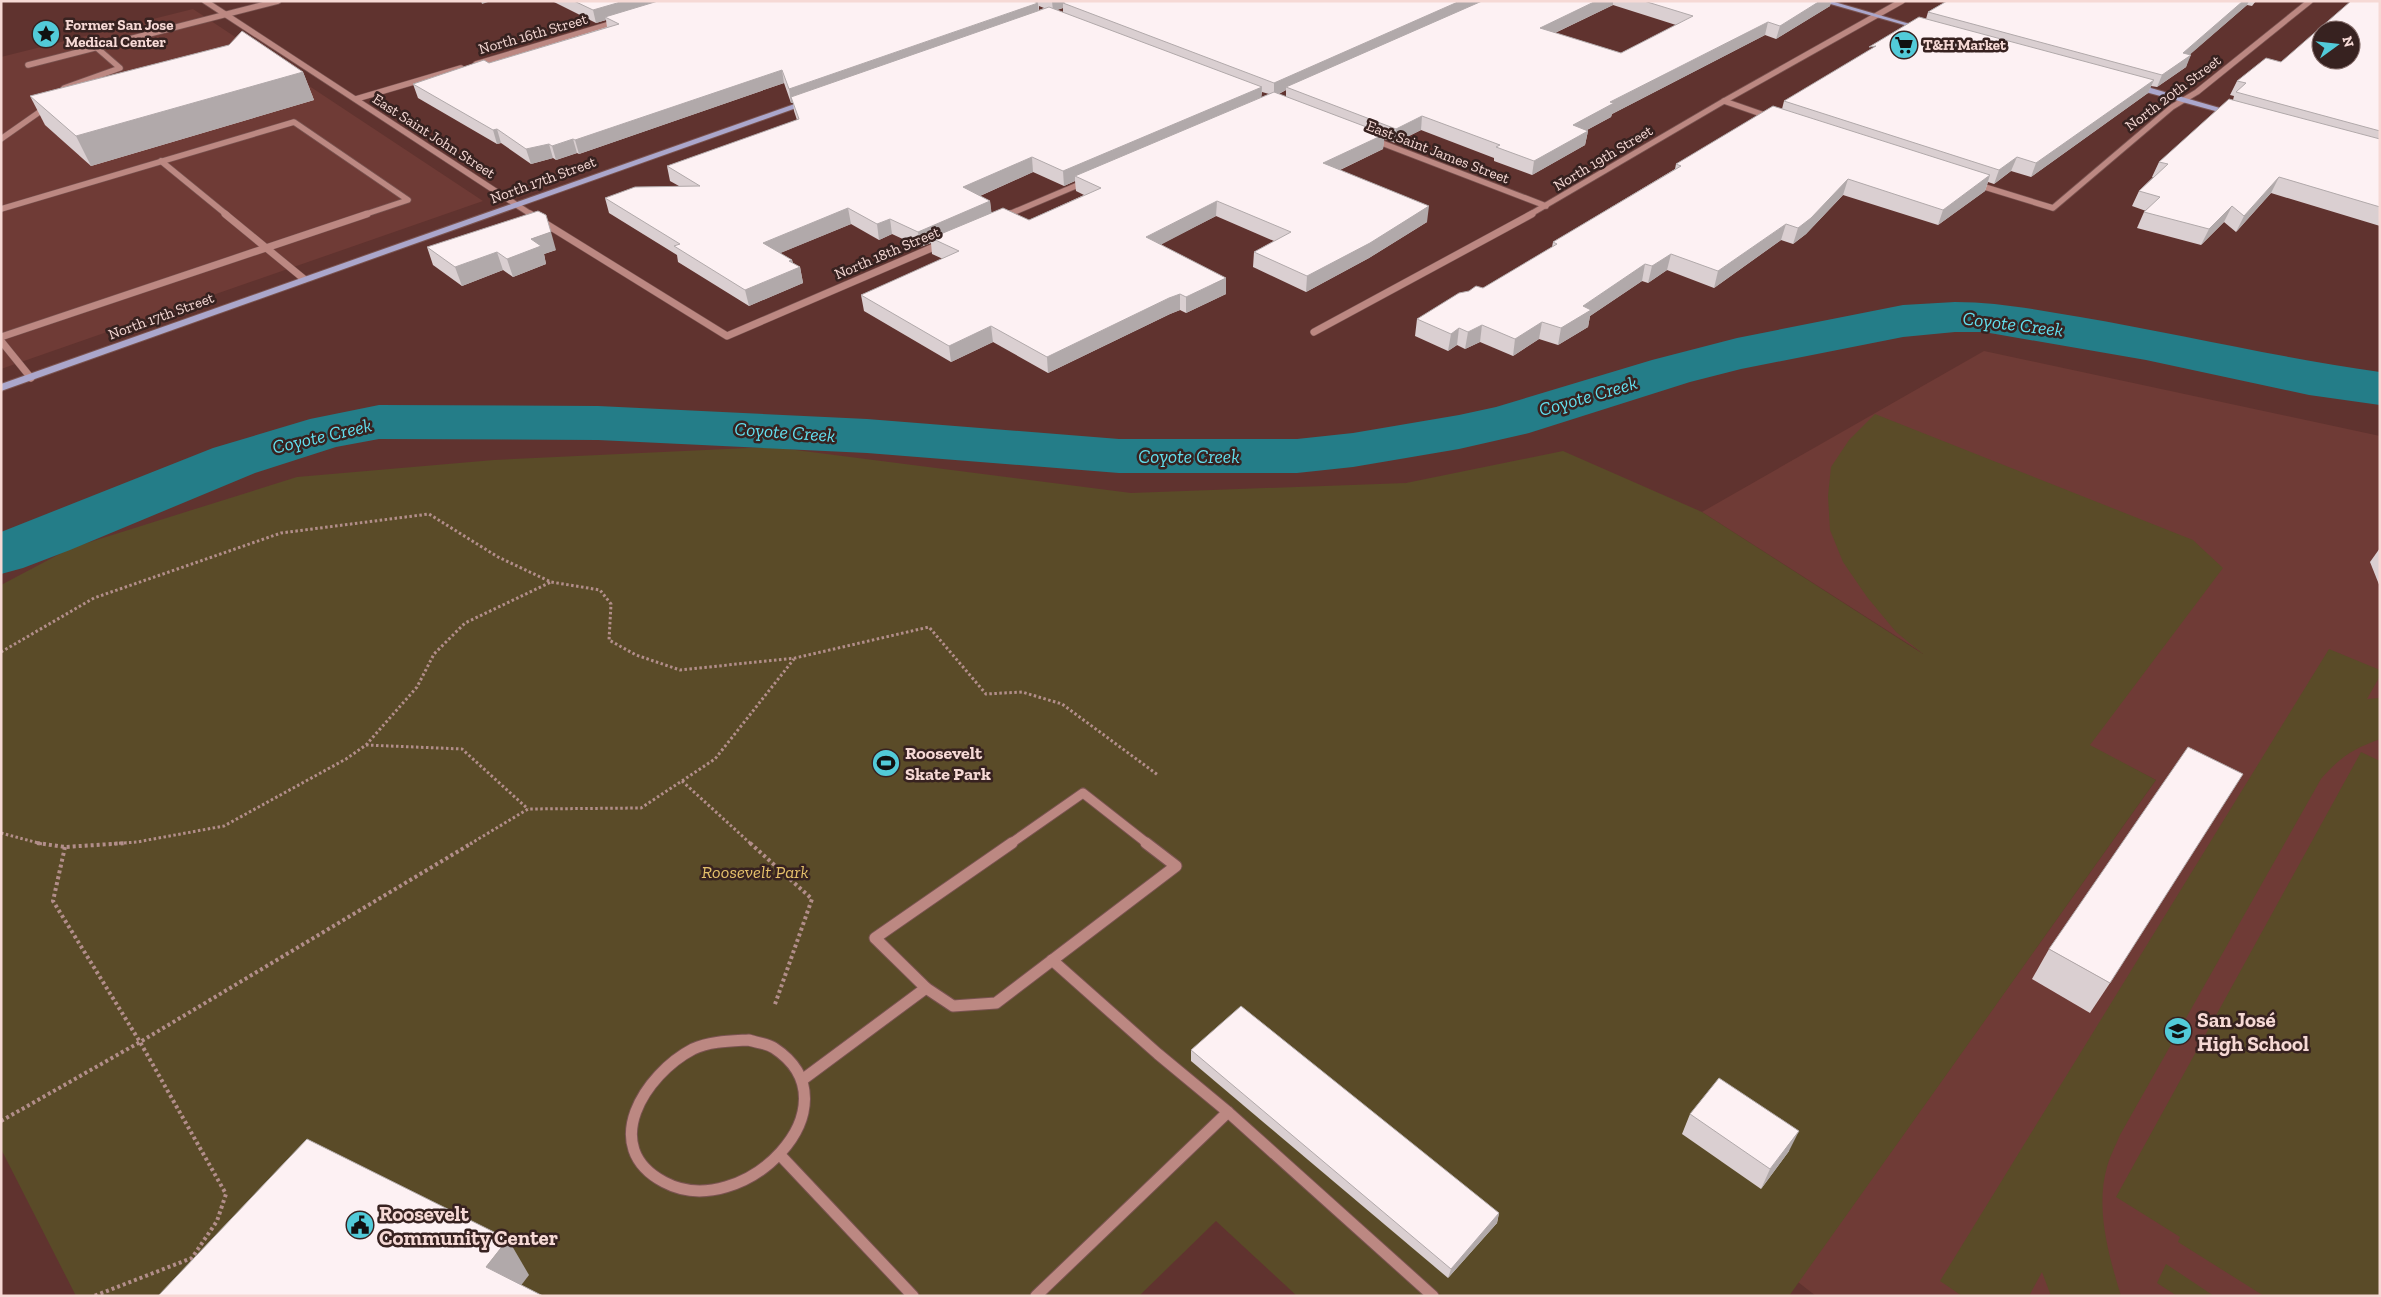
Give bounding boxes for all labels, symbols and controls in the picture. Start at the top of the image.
street label: North 16th Street [476,10,590,58]
place label: Former San Jose Medical Center [65,16,174,51]
place icon: Former San Jose Medical Center [31,19,61,49]
north arrow [2311,20,2361,70]
supermarket icon: T&H Market [1889,30,1919,60]
text: N [2338,34,2358,49]
place label: T&H Market [1923,36,2007,54]
street label: North 20th Street [2122,51,2225,135]
street label: East Saint John Street [369,90,499,183]
street label: East Saint James Street [1364,116,1512,188]
street label: North 19th Street [1550,121,1656,195]
street label: North 17th Street [488,152,599,207]
street label: North 18th Street [832,223,943,283]
street label: North 17th Street [106,288,217,343]
water label: Coyote Creek [1961,306,2065,342]
water label: Coyote Creek [1536,371,1640,421]
water label: Coyote Creek [270,413,374,459]
water label: Coyote Creek [734,417,836,447]
water label: Coyote Creek [1138,445,1240,468]
place label: Roosevelt Skate Park [905,742,991,785]
sports icon: Roosevelt Skate Park [871,748,901,778]
park label: Roosevelt Park [702,861,808,883]
place label: San José High School [2197,1007,2309,1056]
school or university icon: San José High School [2163,1016,2193,1046]
place label: Roosevelt Community Center [379,1201,558,1250]
public building icon: Roosevelt Community Center [345,1210,375,1240]

